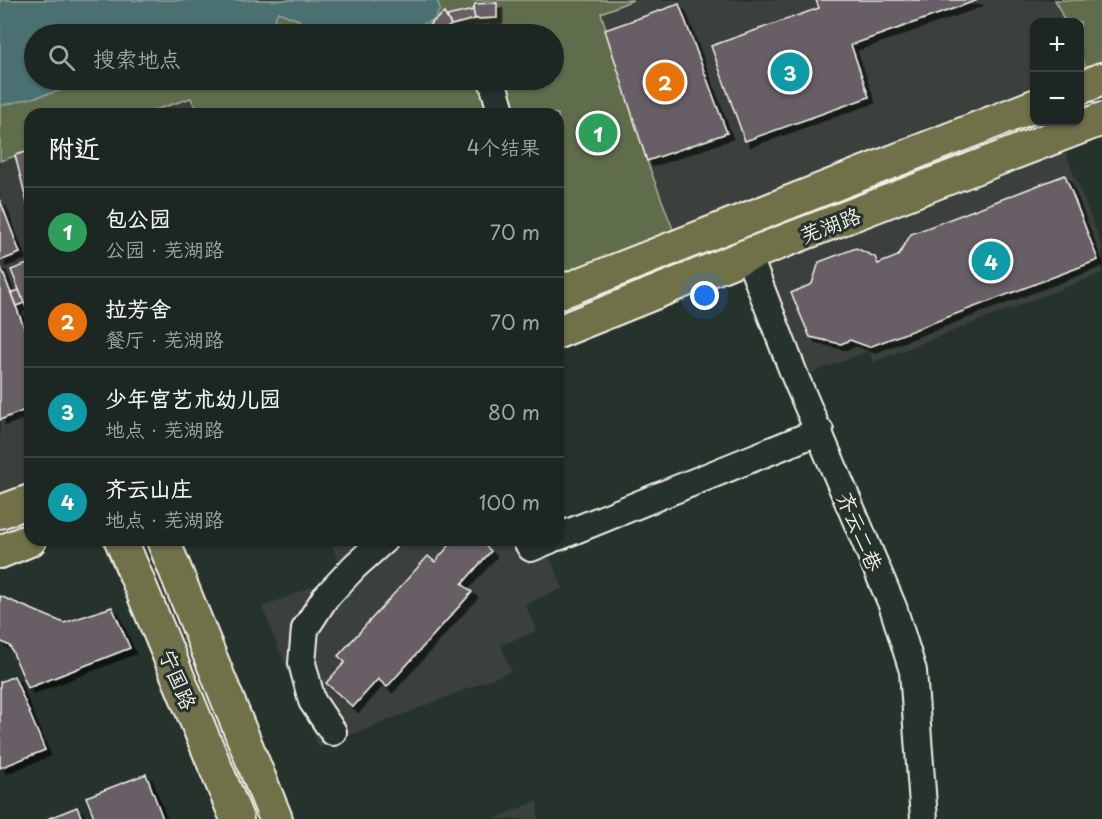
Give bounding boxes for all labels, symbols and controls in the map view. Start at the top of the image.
map controls [1030,18,1084,126]
button: + [1030,18,1084,72]
search box [24,24,564,90]
icon: search [45,41,78,74]
text: 搜索地点 [93,41,181,74]
pin: 3 [770,50,810,94]
pin: 2 [646,60,684,104]
button: − [1030,72,1084,126]
pin: 1 [578,110,618,156]
text: 附近 [48,128,100,167]
text: 4个结果 [467,132,540,162]
street label: 芜湖路 [795,198,865,250]
text: 包公园 [105,201,171,234]
text: 1 [63,217,72,247]
text: 70 m [490,217,540,247]
text: 公园 · 芜湖路 [105,234,224,264]
pin: 4 [972,238,1010,284]
your location [690,281,719,310]
text: 拉芳舍 [105,291,171,324]
text: 2 [60,307,75,337]
text: 70 m [490,307,540,337]
text: 餐厅 · 芜湖路 [105,324,224,354]
text: 少年宫艺术幼儿园 [105,381,281,414]
text: 3 [61,397,74,427]
text: 80 m [488,397,540,427]
text: 地点 · 芜湖路 [105,414,224,444]
text: 齐云山庄 [105,471,193,504]
street label: 齐云二巷 [830,486,892,576]
text: 4 [61,487,74,517]
text: 100 m [479,487,540,517]
text: 地点 · 芜湖路 [105,504,224,534]
street label: 宁国路 [152,644,206,714]

